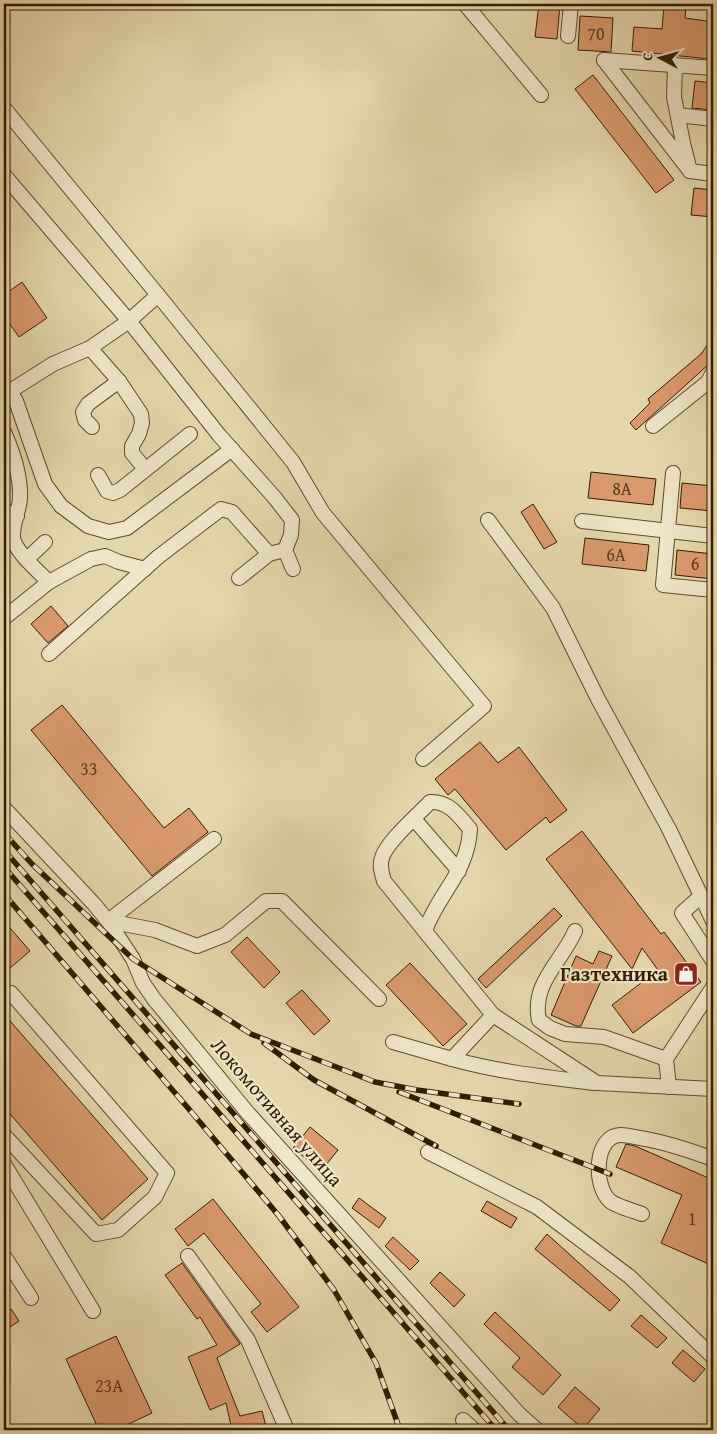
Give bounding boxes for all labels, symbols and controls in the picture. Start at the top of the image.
house number: 70 [587,20,605,47]
north arrow [634,32,684,82]
text: С [637,52,657,62]
house number: 8А [612,475,632,502]
house number: 6А [606,541,626,568]
house number: 6 [691,550,699,577]
house number: 33 [80,755,98,782]
place label: Газтехника [560,959,669,988]
shop icon: Газтехника [673,961,699,987]
street label: Локомотивная улица [204,1031,351,1193]
house number: 1 [688,1205,696,1232]
house number: 23А [95,1372,123,1399]

